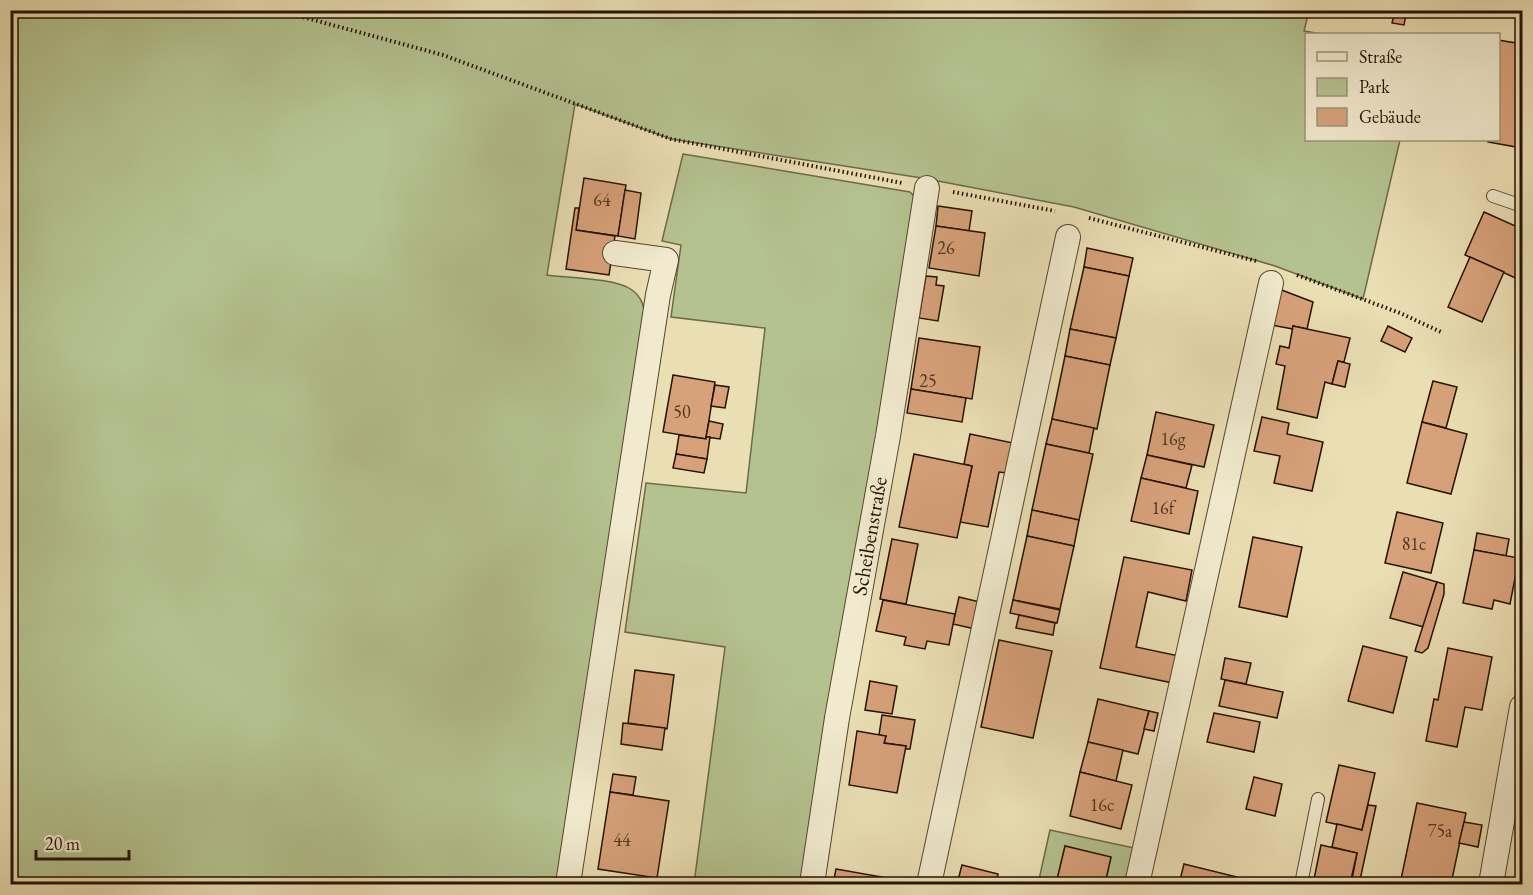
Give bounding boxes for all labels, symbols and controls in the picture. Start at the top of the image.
legend [1305,33,1500,141]
text: Straße [1359,45,1402,68]
text: Park [1359,75,1390,98]
text: Gebäude [1359,105,1421,128]
house number: 64 [593,188,611,211]
house number: 26 [937,236,955,259]
house number: 25 [919,369,937,392]
house number: 50 [673,400,691,423]
house number: 16g [1160,427,1186,450]
street label: Scheibenstraße [845,475,893,597]
house number: 16f [1151,496,1177,519]
house number: 81c [1402,532,1426,555]
house number: 16c [1090,793,1114,816]
house number: 75a [1428,819,1453,842]
scale bar [36,823,129,861]
house number: 44 [613,828,631,851]
text: 20 m [45,832,80,855]

